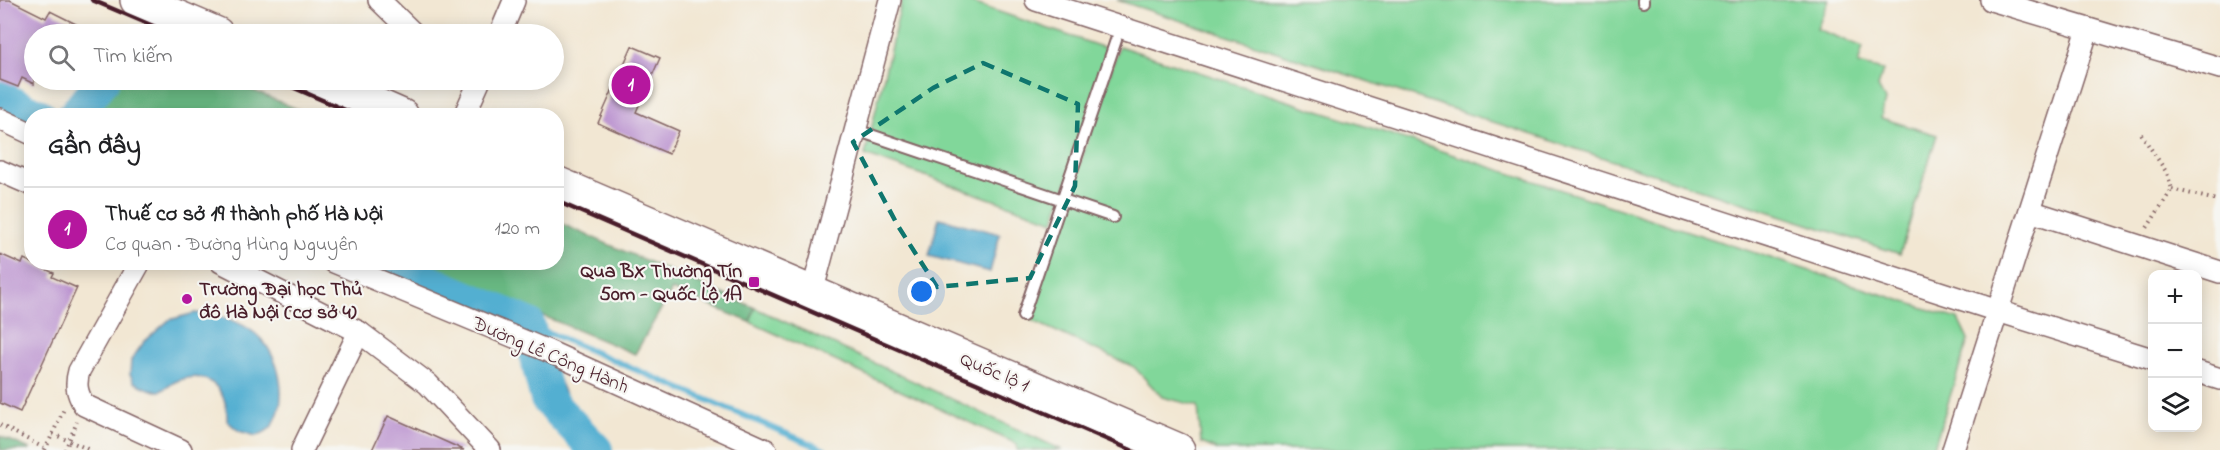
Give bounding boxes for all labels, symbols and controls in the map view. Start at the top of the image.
search box [24,24,564,90]
icon: search [45,41,78,74]
text: Tìm kiếm [93,41,173,73]
pin: 1 [612,62,650,107]
text: Gần đây [48,128,141,166]
text: Thuế cơ sở 19 thành phố Hà Nội [105,199,383,231]
text: 1 [64,215,71,244]
text: 120 m [495,215,540,244]
text: Cơ quan · Đường Hùng Nguyên [105,231,358,260]
place label: Qua BX Thường Tín 50m - Quốc Lộ 1A [580,258,742,310]
map controls [2148,270,2202,432]
button: + [2148,270,2202,324]
marker: Qua BX Thường Tín 50m - Quốc Lộ 1A [747,275,761,289]
place label: Trường Đại học Thủ đô Hà Nội (cơ sở 4) [199,276,363,328]
your location [907,277,936,306]
marker: Trường Đại học Thủ đô Hà Nội (cơ sở 4) [180,292,194,306]
street label: Đường Lê Công Hành [466,310,633,403]
button: − [2148,324,2202,378]
street label: Quốc lộ 1 [955,346,1033,401]
button: layers [2148,378,2202,432]

